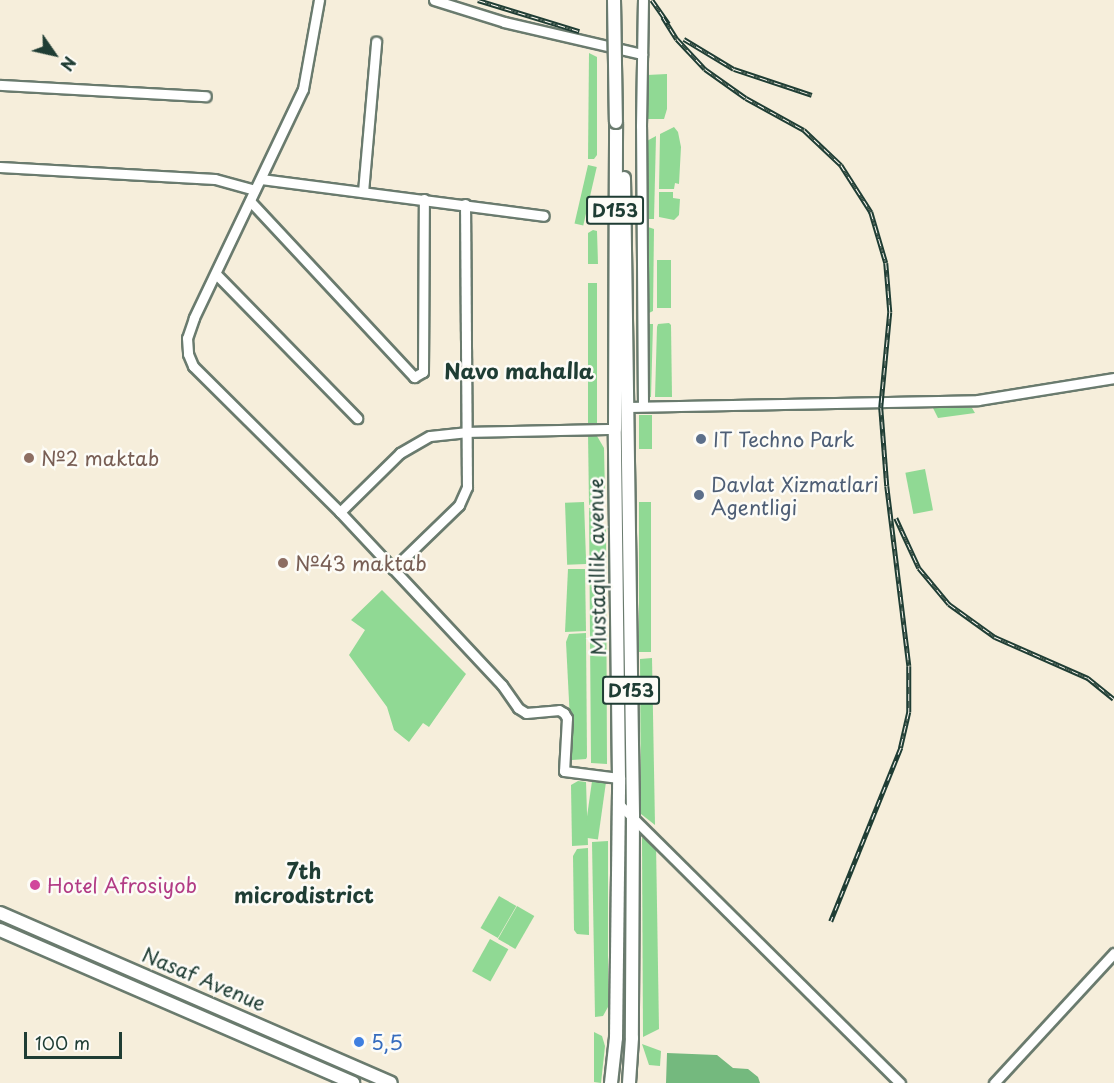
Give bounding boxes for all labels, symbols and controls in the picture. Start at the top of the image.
north arrow [24,24,84,84]
text: N [55,52,82,76]
road number: D153 [585,195,645,225]
district label: Navo mahalla [445,357,593,383]
place label: IT Techno Park [713,427,856,451]
marker: IT Techno Park [694,432,708,446]
place label: №2 maktab [41,446,161,470]
marker: №2 maktab [22,451,36,465]
place label: Davlat Xizmatlari Agentligi [711,472,879,519]
street label: Mustaqillik avenue [583,477,611,657]
marker: Davlat Xizmatlari Agentligi [692,488,706,502]
place label: №43 maktab [295,551,427,575]
marker: №43 maktab [276,556,290,570]
road number: D153 [601,675,661,705]
district label: 7th microdistrict [234,857,374,907]
place label: Hotel Afrosiyob [47,873,197,897]
marker: Hotel Afrosiyob [28,878,42,892]
street label: Nasaf Avenue [139,942,269,1016]
scale bar [27,1020,124,1058]
text: 100 m [35,1029,90,1056]
place label: 5,5 [371,1030,403,1054]
marker: 5,5 [352,1035,366,1049]

